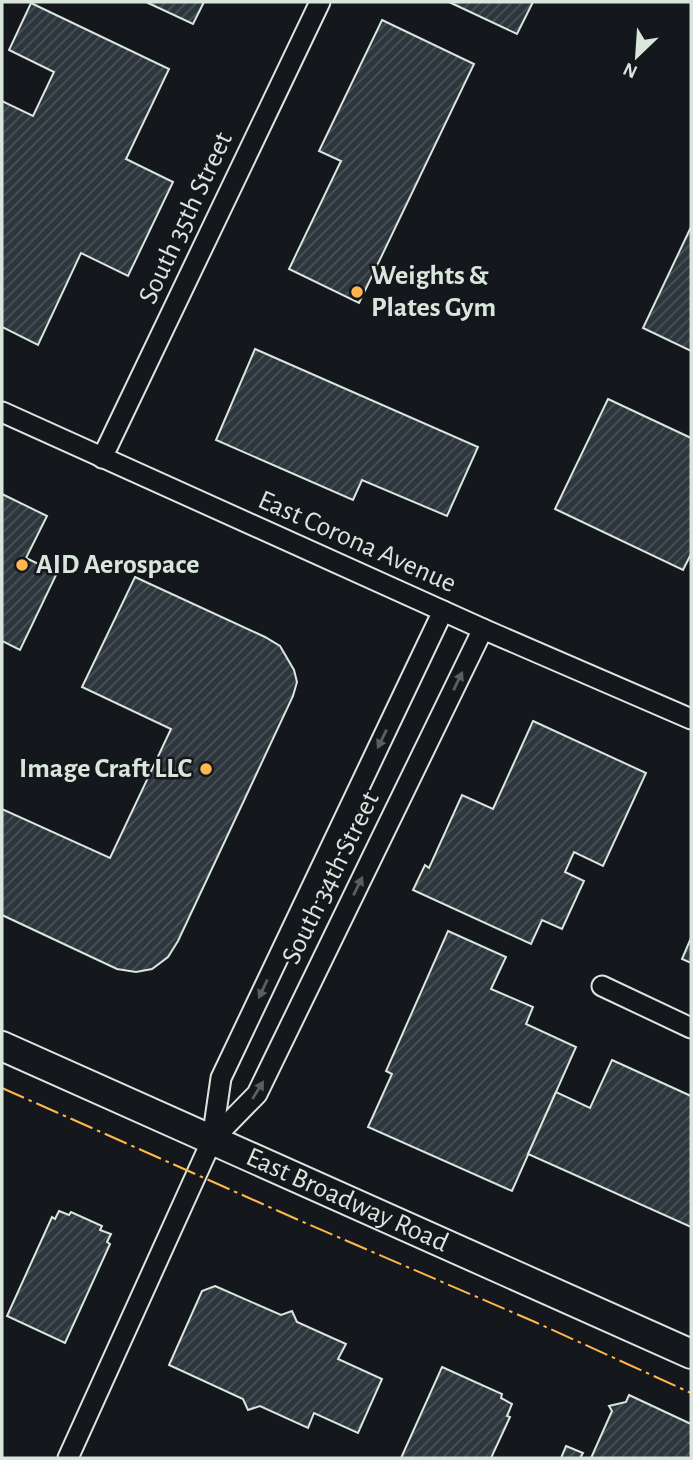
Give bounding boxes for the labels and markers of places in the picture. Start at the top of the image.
place label: Weights & Plates Gym [371,262,496,322]
marker: Weights & Plates Gym [349,284,365,300]
place label: AID Aerospace [36,551,199,579]
marker: AID Aerospace [14,557,30,573]
place label: Image Craft LLC [19,755,193,783]
marker: Image Craft LLC [198,761,214,777]

